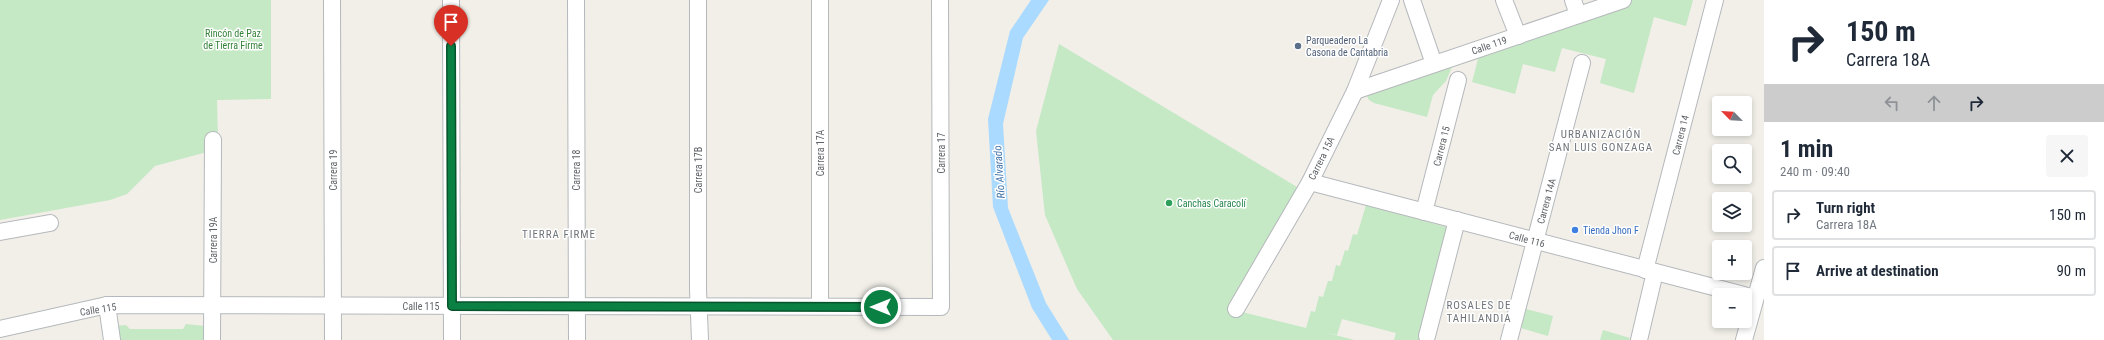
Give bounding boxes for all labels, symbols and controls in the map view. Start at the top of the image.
pin [434,5,468,46]
icon: arrive [440,11,462,33]
text: 150 m [1846,15,1916,48]
icon: right [1780,16,1832,68]
park label: Rincón de Paz de Tierra Firme [203,28,263,51]
street label: Calle 119 [1470,34,1508,57]
place label: Parqueadero La Casona de Cantabria [1306,35,1388,58]
marker: Parqueadero La Casona de Cantabria [1293,41,1303,51]
text: Carrera 18A [1846,49,1930,70]
icon: left [1881,92,1903,114]
icon: ahead [1923,92,1945,114]
icon: right [1965,92,1987,114]
north arrow [1712,96,1752,136]
map controls [1712,96,1752,328]
street label: Carrera 14 [1670,114,1691,156]
street label: Carrera 15 [1431,125,1452,167]
district label: URBANIZACIÓN SAN LUIS GONZAGA [1549,128,1653,154]
street label: Carrera 17A [815,129,826,176]
street label: Carrera 17 [936,132,947,173]
street label: Carrera 15A [1306,135,1337,182]
text: 1 min [1780,135,1833,163]
button: close [2046,135,2088,177]
button: search [1712,144,1752,184]
water label: Río Alvarado [991,145,1008,199]
street label: Carrera 17B [693,147,704,193]
street label: Carrera 19 [328,149,339,190]
street label: Carrera 18 [571,149,582,190]
text: 240 m · 09:40 [1780,164,1850,179]
street label: Carrera 14A [1535,177,1558,225]
button: layers [1712,192,1752,232]
marker: Canchas Caracolí [1164,198,1174,208]
place label: Canchas Caracolí [1177,198,1246,209]
text: Turn right [1816,199,1875,217]
icon: right [1782,204,1804,226]
text: 150 m [2049,206,2086,224]
street label: Carrera 19A [208,216,219,263]
text: Carrera 18A [1816,217,1877,232]
marker: Tienda Jhon F [1570,225,1580,235]
place label: Tienda Jhon F [1583,225,1639,236]
district label: TIERRA FIRME [522,228,596,241]
street label: Calle 116 [1508,229,1546,250]
button: + [1712,240,1752,280]
icon: arrive [1782,260,1804,282]
text: Arrive at destination [1816,262,1939,280]
text: 90 m [2056,262,2086,280]
position arrow [860,286,902,328]
button: − [1712,288,1752,328]
district label: ROSALES DE TAHILANDIA [1446,299,1512,325]
street label: Calle 115 [79,301,117,318]
street label: Calle 115 [403,301,439,312]

